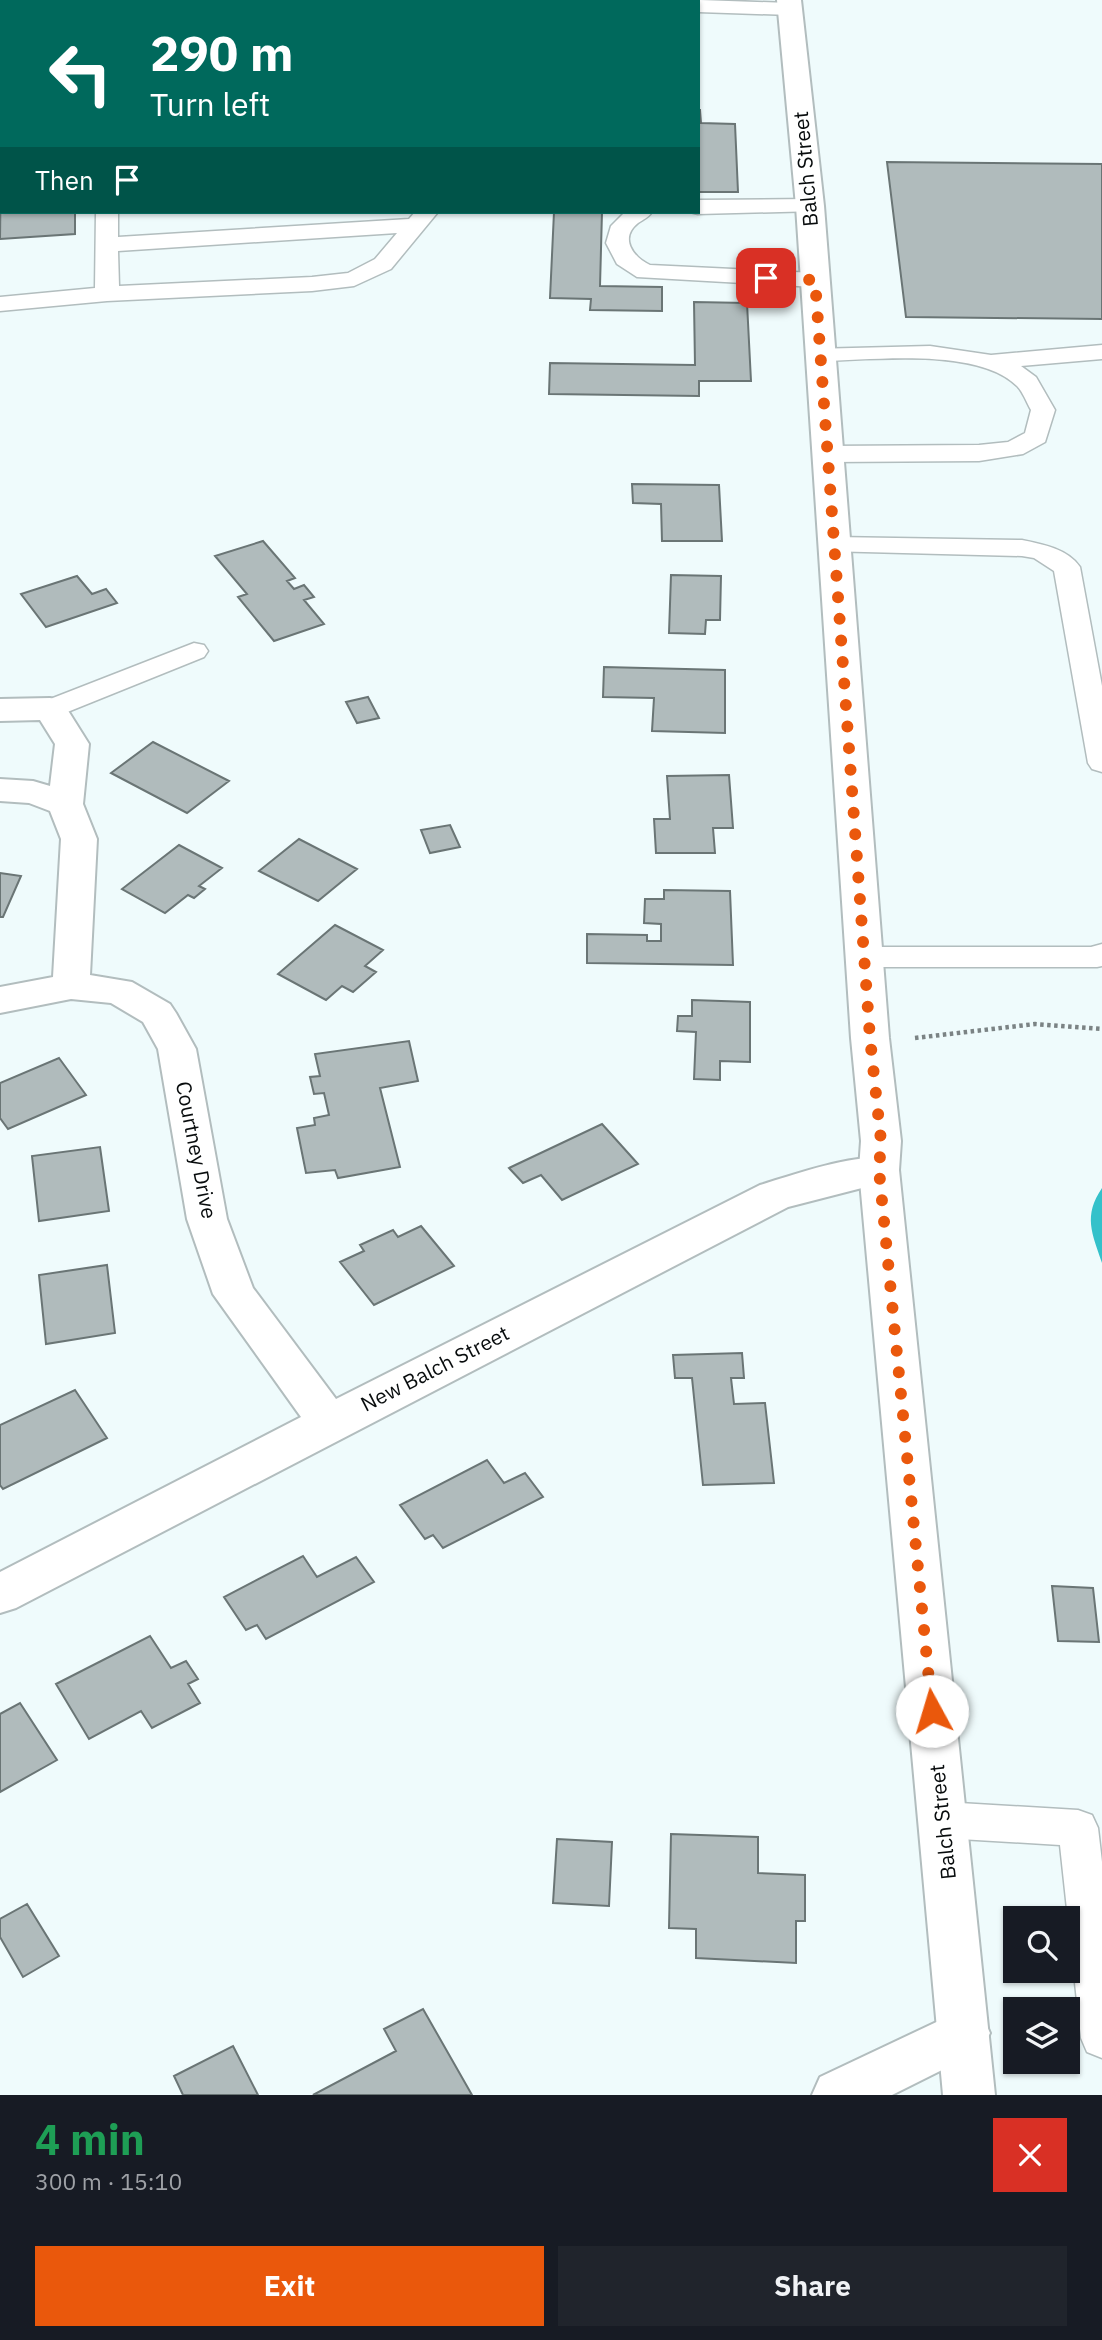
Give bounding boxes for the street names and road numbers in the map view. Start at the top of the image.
street label: Balch Street [786,110,824,228]
street label: Courtney Drive [170,1079,224,1221]
street label: New Balch Street [356,1319,514,1418]
street label: Balch Street [922,1763,962,1881]

